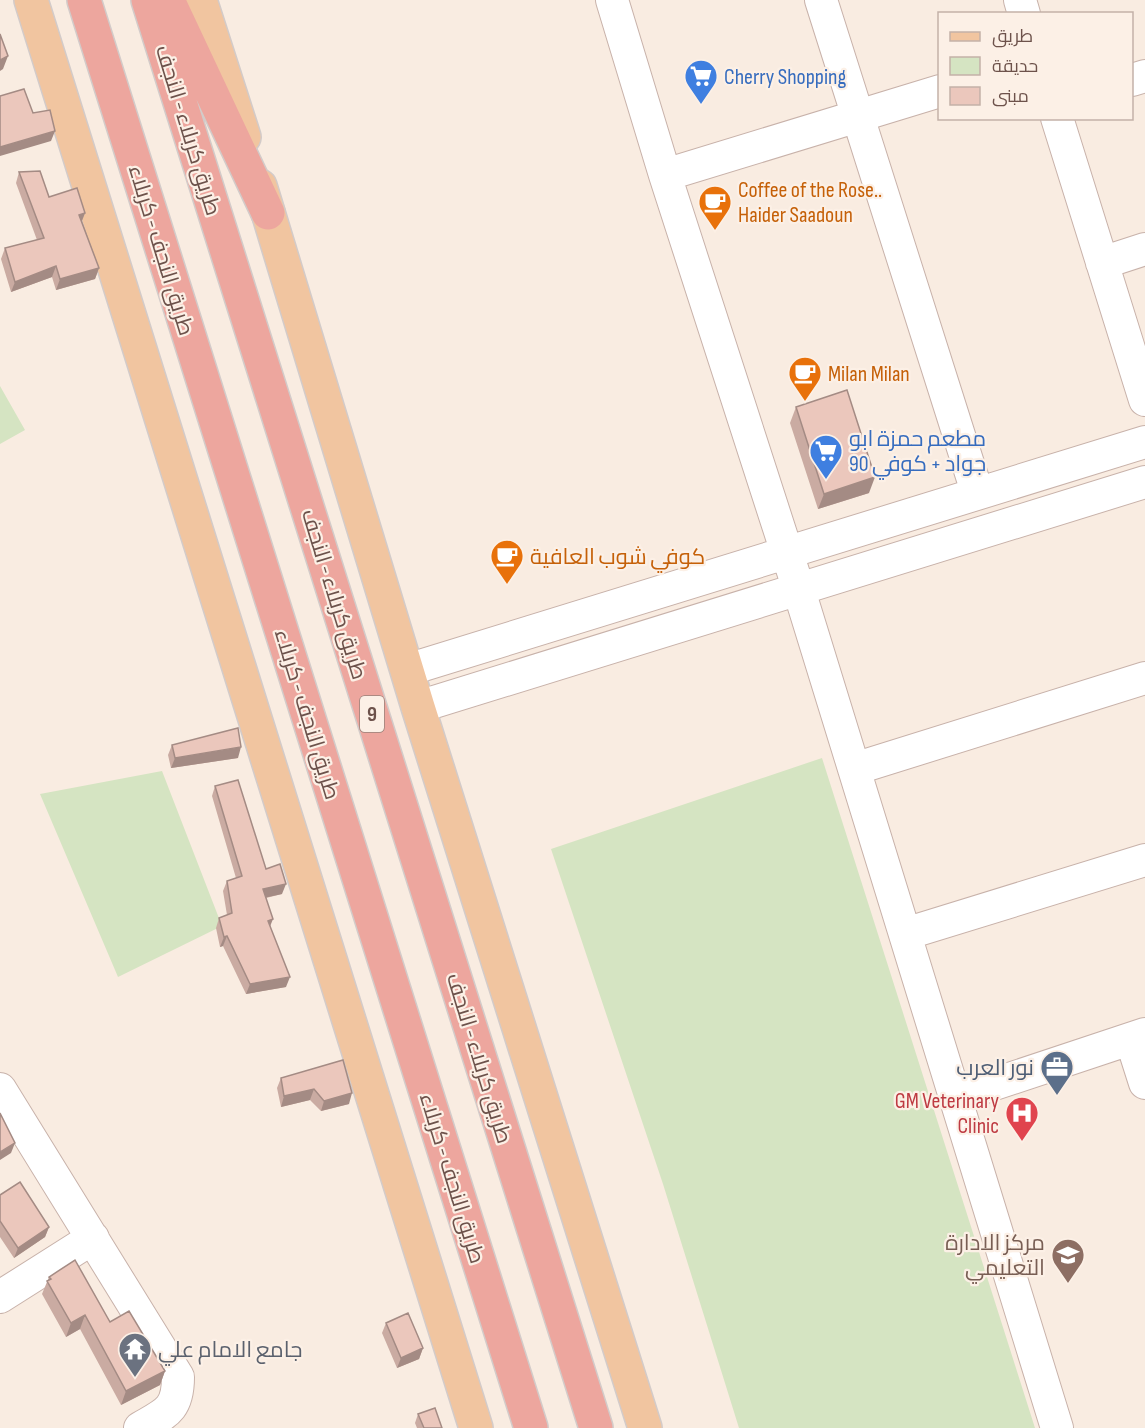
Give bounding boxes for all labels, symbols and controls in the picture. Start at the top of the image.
legend [938,12,1133,120]
text: طريق [992,26,1033,48]
street label: طريق کربلاء - النجف [149,42,226,219]
text: حديقة [992,56,1038,77]
supermarket icon: Cherry Shopping [683,58,719,105]
place label: Cherry Shopping [724,64,846,91]
text: مبنى [992,86,1029,107]
street label: طريق النجف - کربلاء [122,162,199,339]
place label: Coffee of the Rose.. Haider Saadoun [738,177,882,229]
cafe icon: Coffee of the Rose.. Haider Saadoun [697,184,733,231]
cafe icon: Milan Milan [787,355,823,402]
place label: Milan Milan [828,361,910,388]
place label: مطعم حمزة ابو جواد + كوفي 90 [849,426,986,480]
supermarket icon: مطعم حمزة ابو جواد + كوفي 90 [808,433,844,480]
street label: طريق کربلاء - النجف [295,506,372,683]
cafe icon: كوفي شوب العافية [489,538,525,585]
place label: كوفي شوب العافية [530,544,705,573]
street label: طريق النجف - کربلاء [268,626,345,803]
road number: 9 [360,696,384,732]
street label: طريق کربلاء - النجف [440,970,517,1147]
office icon: نور العرب [1039,1049,1075,1096]
place label: نور العرب [956,1055,1034,1082]
place label: GM Veterinary Clinic [895,1088,999,1140]
street label: طريق النجف - کربلاء [413,1090,490,1267]
hospital icon: GM Veterinary Clinic [1004,1095,1040,1142]
place label: مركز الادارة التعليمي [945,1230,1045,1284]
school or university icon: مركز الادارة التعليمي [1050,1237,1086,1284]
temple icon: جامع الامام علي [117,1331,153,1378]
place label: جامع الامام علي [158,1337,302,1366]

